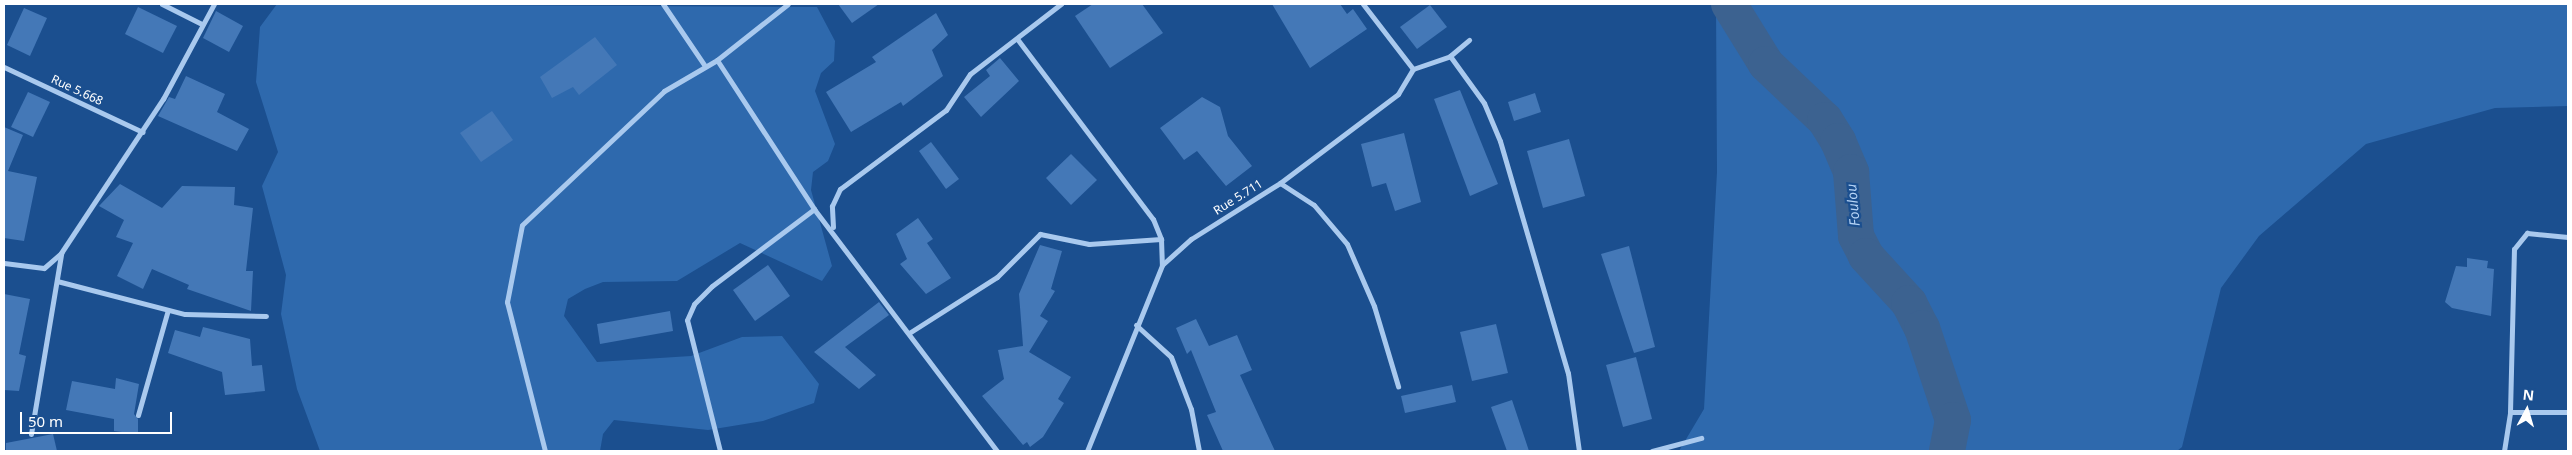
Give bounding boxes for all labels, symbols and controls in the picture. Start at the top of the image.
street label: Rue 5.668 [49,72,105,108]
street label: Rue 5.711 [1211,176,1265,218]
water label: Foulou [1843,183,1863,227]
north arrow [2502,385,2552,435]
text: N [2522,385,2535,405]
scale bar [22,402,175,434]
text: 50 m [28,411,63,431]

